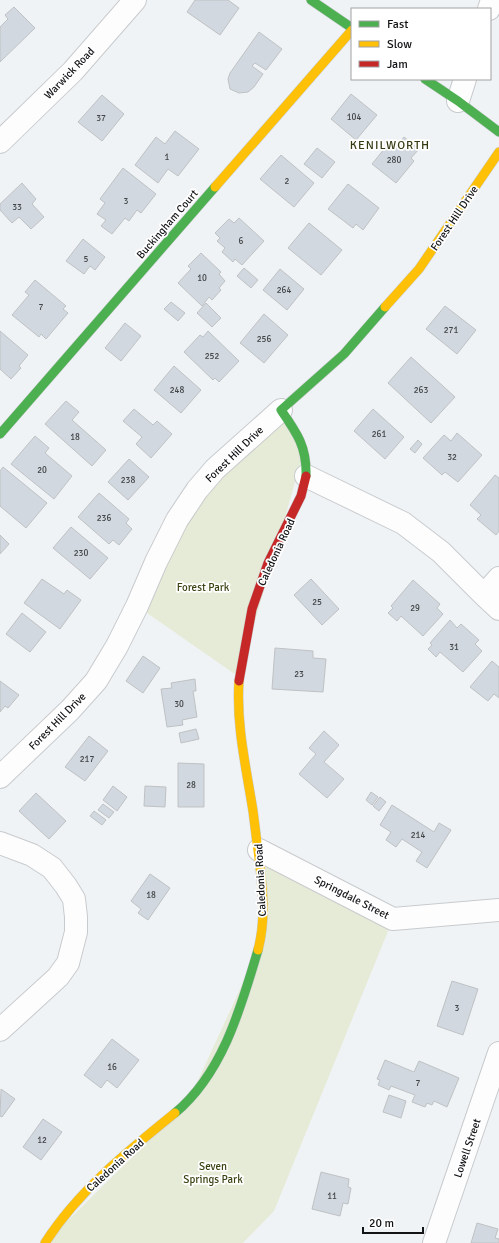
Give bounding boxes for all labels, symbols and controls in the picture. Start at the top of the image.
legend [351,8,491,80]
text: Fast [387,17,408,32]
text: Slow [387,37,412,52]
street label: Warwick Road [42,45,97,102]
text: Jam [387,57,408,72]
house number: 104 [347,112,361,123]
house number: 37 [96,113,106,124]
district label: KENILWORTH [350,138,430,153]
house number: 1 [165,152,170,163]
house number: 280 [387,155,401,166]
house number: 2 [285,176,290,187]
street label: Forest Hill Drive [428,183,481,253]
street label: Buckingham Court [134,187,201,262]
house number: 3 [124,196,129,207]
house number: 33 [12,202,22,213]
house number: 6 [239,236,244,247]
house number: 5 [84,254,89,265]
house number: 10 [197,273,207,284]
house number: 264 [277,285,291,296]
house number: 7 [39,302,44,313]
house number: 271 [444,325,458,336]
house number: 256 [257,334,271,345]
house number: 252 [205,351,219,362]
house number: 248 [170,385,184,396]
house number: 263 [414,385,428,396]
street label: Forest Hill Drive [203,424,266,485]
house number: 261 [372,429,386,440]
house number: 18 [70,432,80,443]
house number: 32 [447,452,457,463]
house number: 20 [37,465,47,476]
house number: 238 [121,475,135,486]
house number: 236 [97,513,111,524]
street label: Caledonia Road [255,516,298,588]
house number: 230 [74,548,88,559]
park label: Forest Park [177,581,230,594]
house number: 25 [312,597,322,608]
house number: 29 [410,603,420,614]
house number: 31 [449,642,459,653]
house number: 23 [294,669,304,680]
street label: Forest Hill Drive [26,690,89,753]
house number: 30 [174,699,184,710]
house number: 217 [80,754,94,765]
house number: 28 [186,780,196,791]
house number: 214 [411,830,425,841]
street label: Caledonia Road [252,843,269,917]
street label: Springdale Street [312,873,391,922]
house number: 18 [146,890,156,901]
house number: 3 [455,1003,460,1014]
house number: 16 [107,1062,117,1073]
house number: 7 [416,1078,421,1089]
street label: Lowell Street [451,1117,484,1179]
house number: 12 [37,1135,47,1146]
street label: Caledonia Road [84,1136,147,1195]
park label: Seven Springs Park [183,1160,243,1186]
house number: 11 [327,1191,337,1202]
scale bar [363,1209,423,1235]
text: 20 m [369,1216,394,1231]

